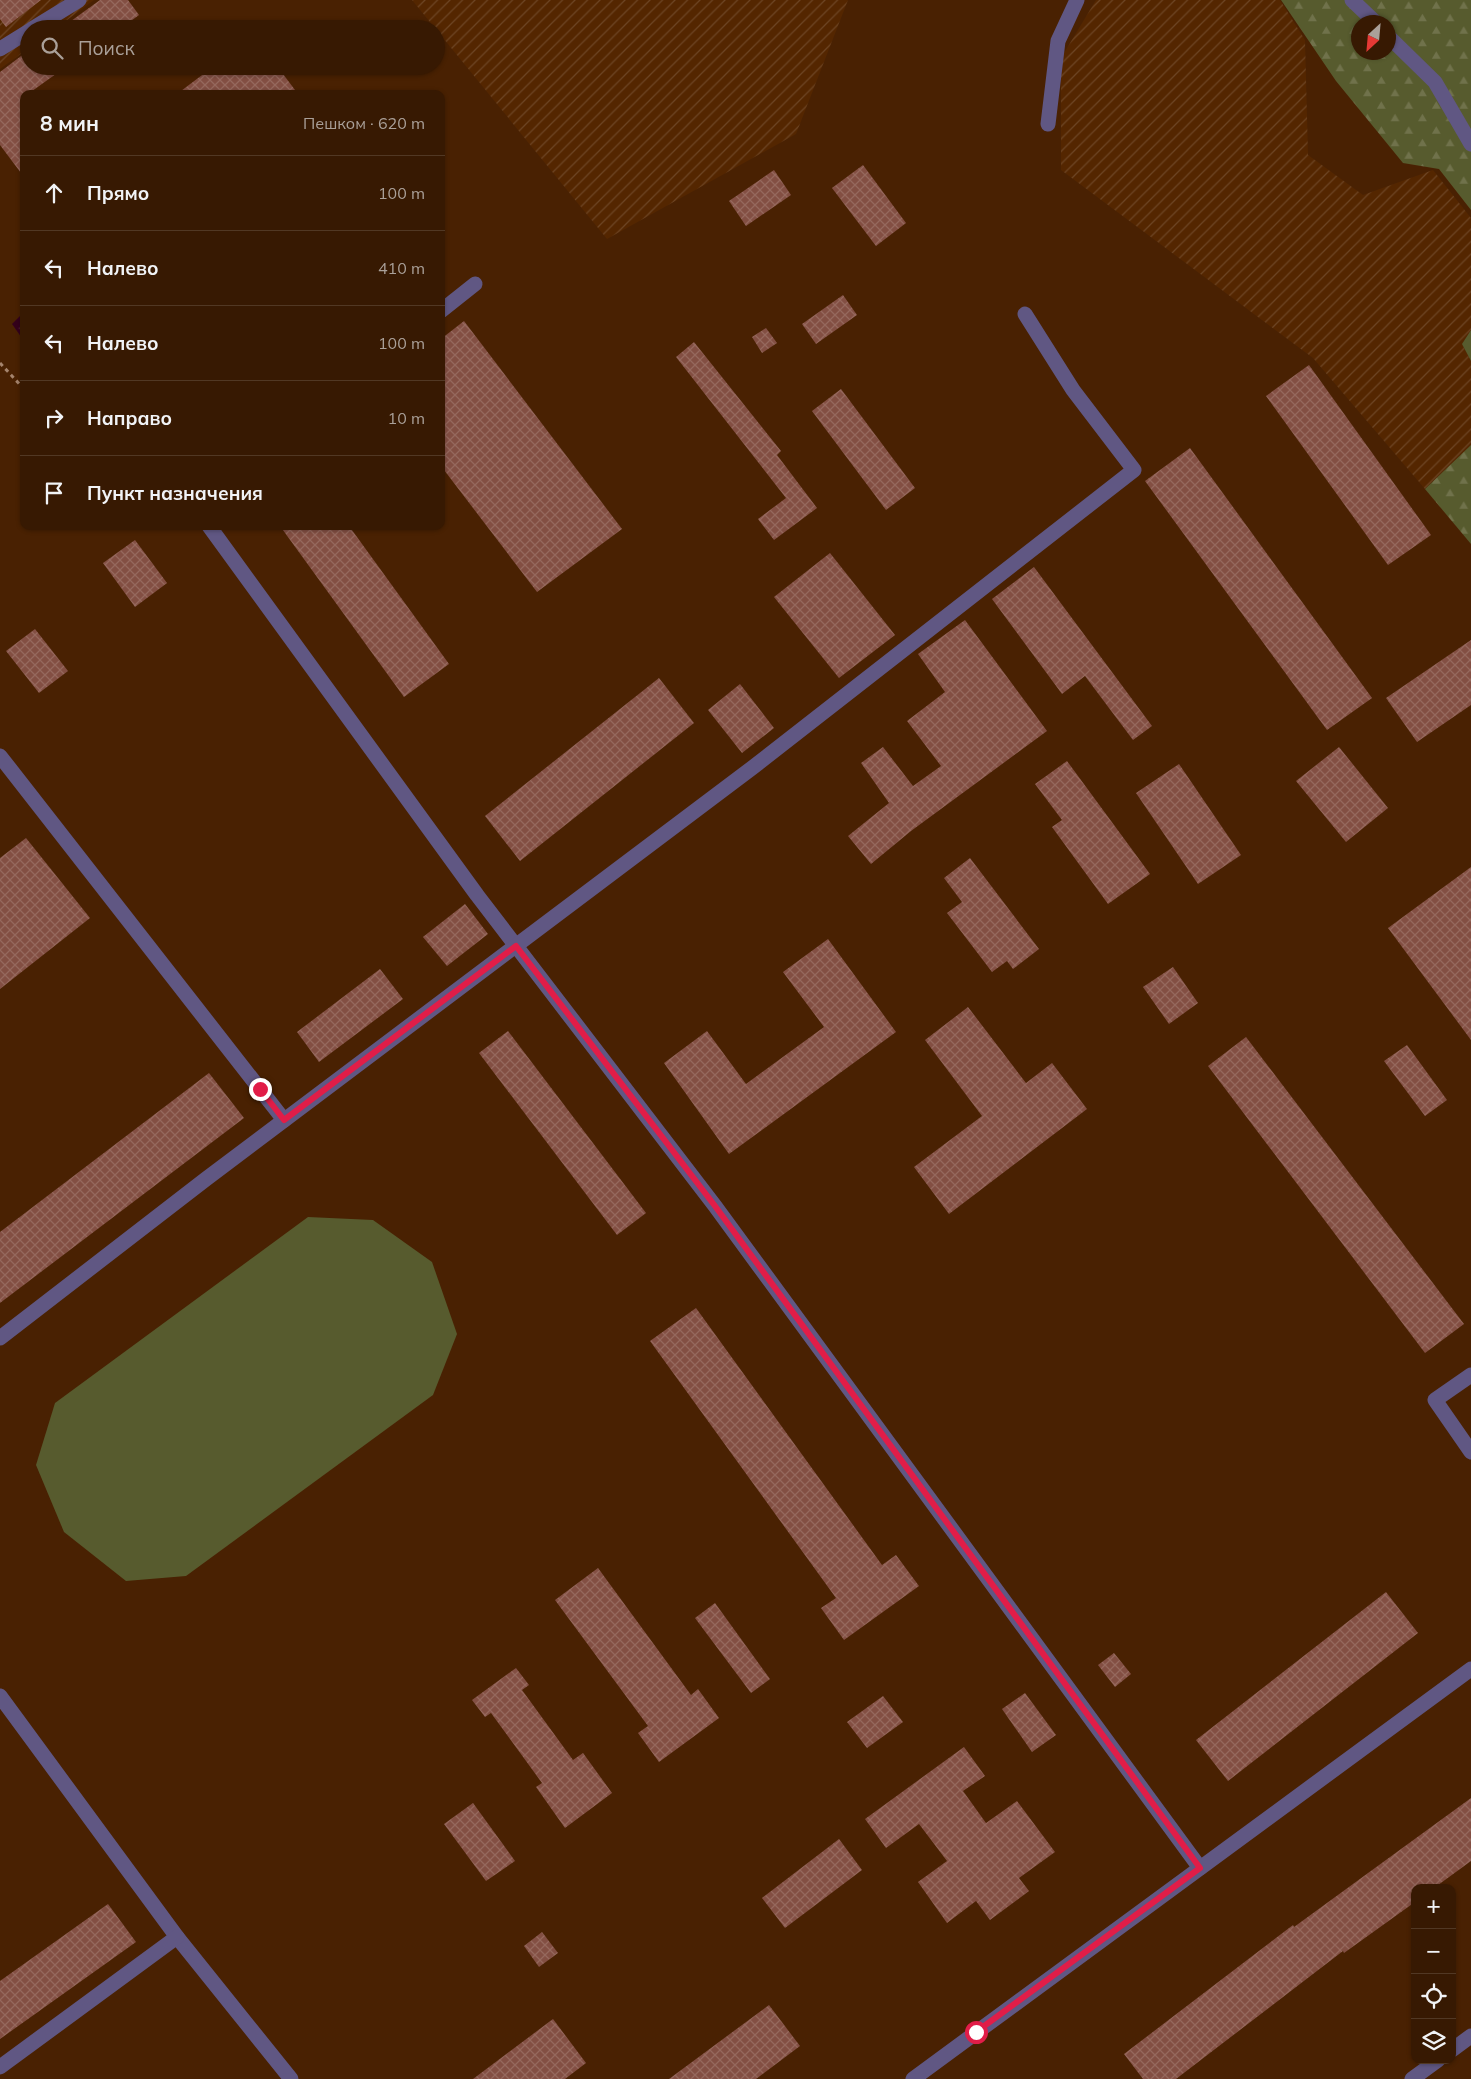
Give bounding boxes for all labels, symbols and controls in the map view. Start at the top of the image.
north arrow [1351,15,1396,60]
search box [20,20,445,75]
icon: search [38,34,66,62]
text: Поиск [78,36,135,60]
text: 8 мин [40,110,99,136]
text: Пешком · 620 m [303,113,425,133]
icon: ahead [40,179,68,207]
text: Прямо [87,181,149,205]
text: 100 m [378,183,425,203]
icon: left [40,254,68,282]
text: Налево [87,256,159,280]
text: 410 m [378,258,425,278]
icon: left [40,329,68,357]
text: Налево [87,331,159,355]
text: 100 m [378,333,425,353]
icon: right [40,404,68,432]
text: Направо [87,406,172,430]
text: 10 m [388,408,425,428]
icon: arrive [40,479,68,507]
text: Пункт назначения [87,481,263,505]
route end [249,1078,272,1101]
map controls [1411,1884,1456,2064]
button: + [1411,1884,1456,1929]
button: − [1411,1929,1456,1974]
button: locate [1411,1974,1456,2019]
button: layers [1411,2019,1456,2064]
route start [965,2021,988,2044]

